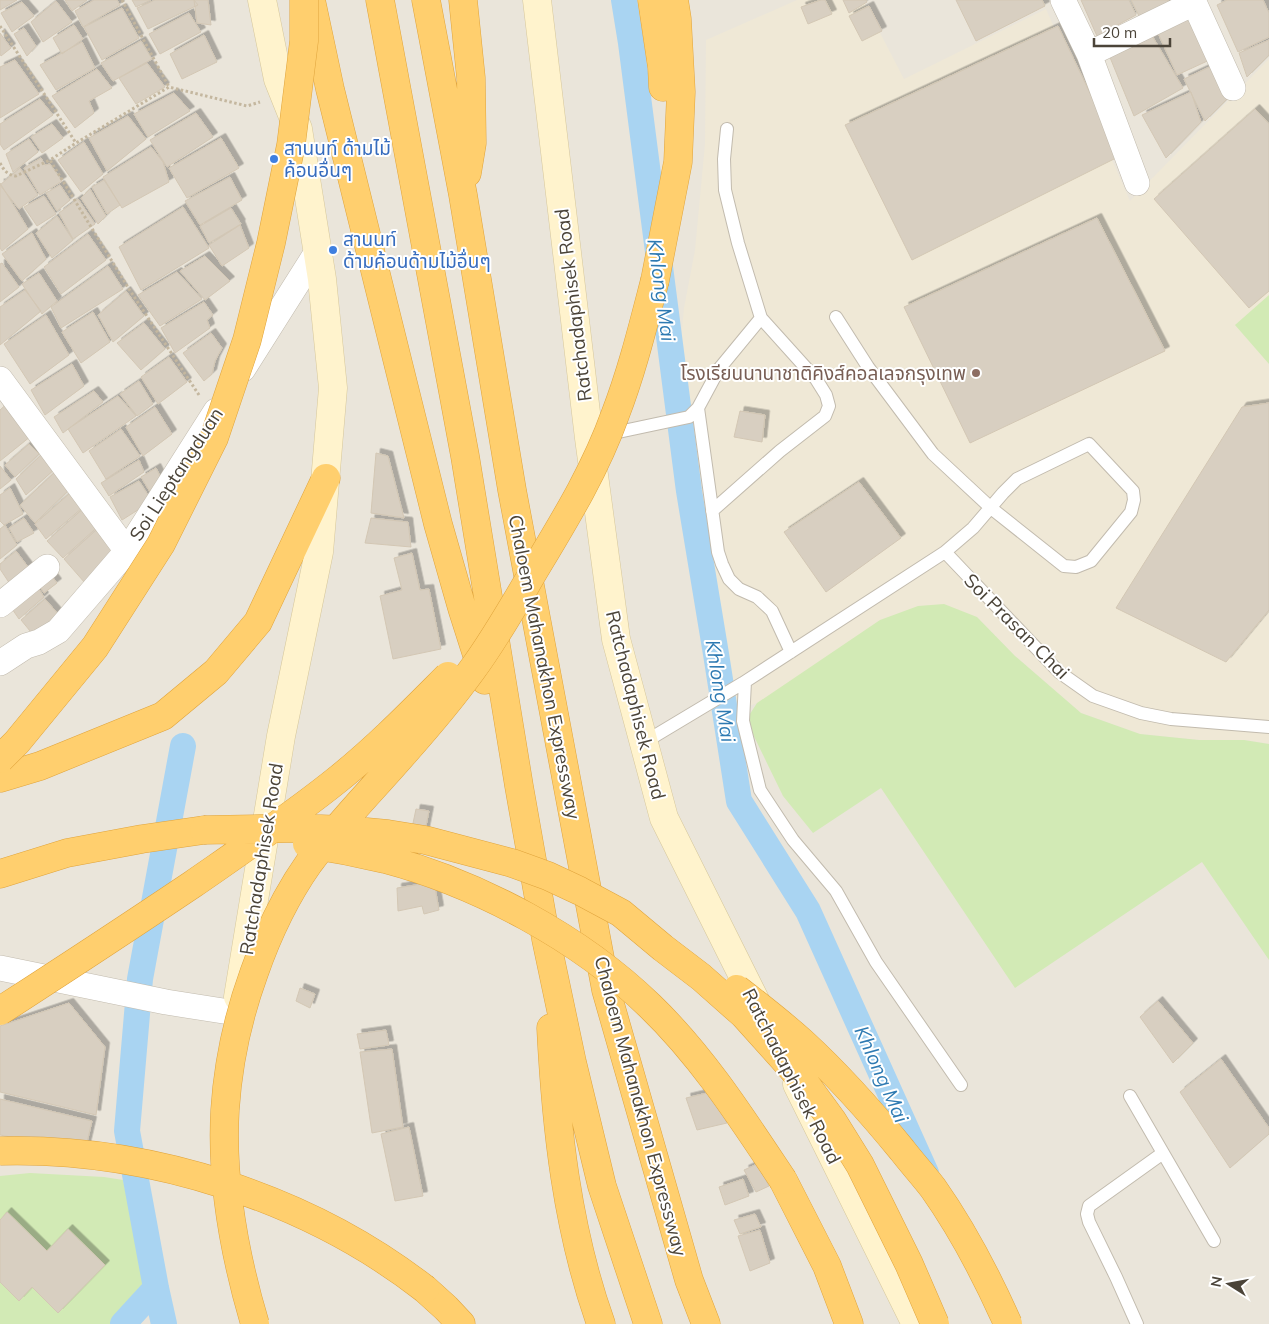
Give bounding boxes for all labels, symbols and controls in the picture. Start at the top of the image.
scale bar [1094,15,1170,47]
text: 20 m [1102,23,1137,42]
place label: สานนท์ ด้ามไม้ ค้อนอื่นๆ [284,136,391,182]
marker: สานนท์ ด้ามไม้ ค้อนอื่นๆ [268,153,280,165]
street label: Ratchadaphisek Road [549,207,597,403]
place label: สานนท์ ด้ามค้อนด้ามไม้อื่นๆ [343,227,491,273]
water label: Khlong Mai [642,237,682,343]
marker: สานนท์ ด้ามค้อนด้ามไม้อื่นๆ [327,244,339,256]
place label: โรงเรียนนานาชาติคิงส์คอลเลจกรุงเทพ [680,361,966,385]
marker: โรงเรียนนานาชาติคิงส์คอลเลจกรุงเทพ [970,367,982,379]
street label: Soi Lieptangduan [124,403,228,545]
street label: Chaloem Mahanakhon Expressway [504,513,586,821]
street label: Soi Prasan Chai [959,568,1075,684]
street label: Ratchadaphisek Road [601,608,671,802]
water label: Khlong Mai [701,638,741,744]
street label: Ratchadaphisek Road [234,761,288,957]
street label: Chaloem Mahanakhon Expressway [589,953,693,1259]
street label: Ratchadaphisek Road [737,984,847,1168]
water label: Khlong Mai [850,1022,915,1127]
north arrow [1204,1259,1254,1309]
text: N [1206,1275,1226,1288]

